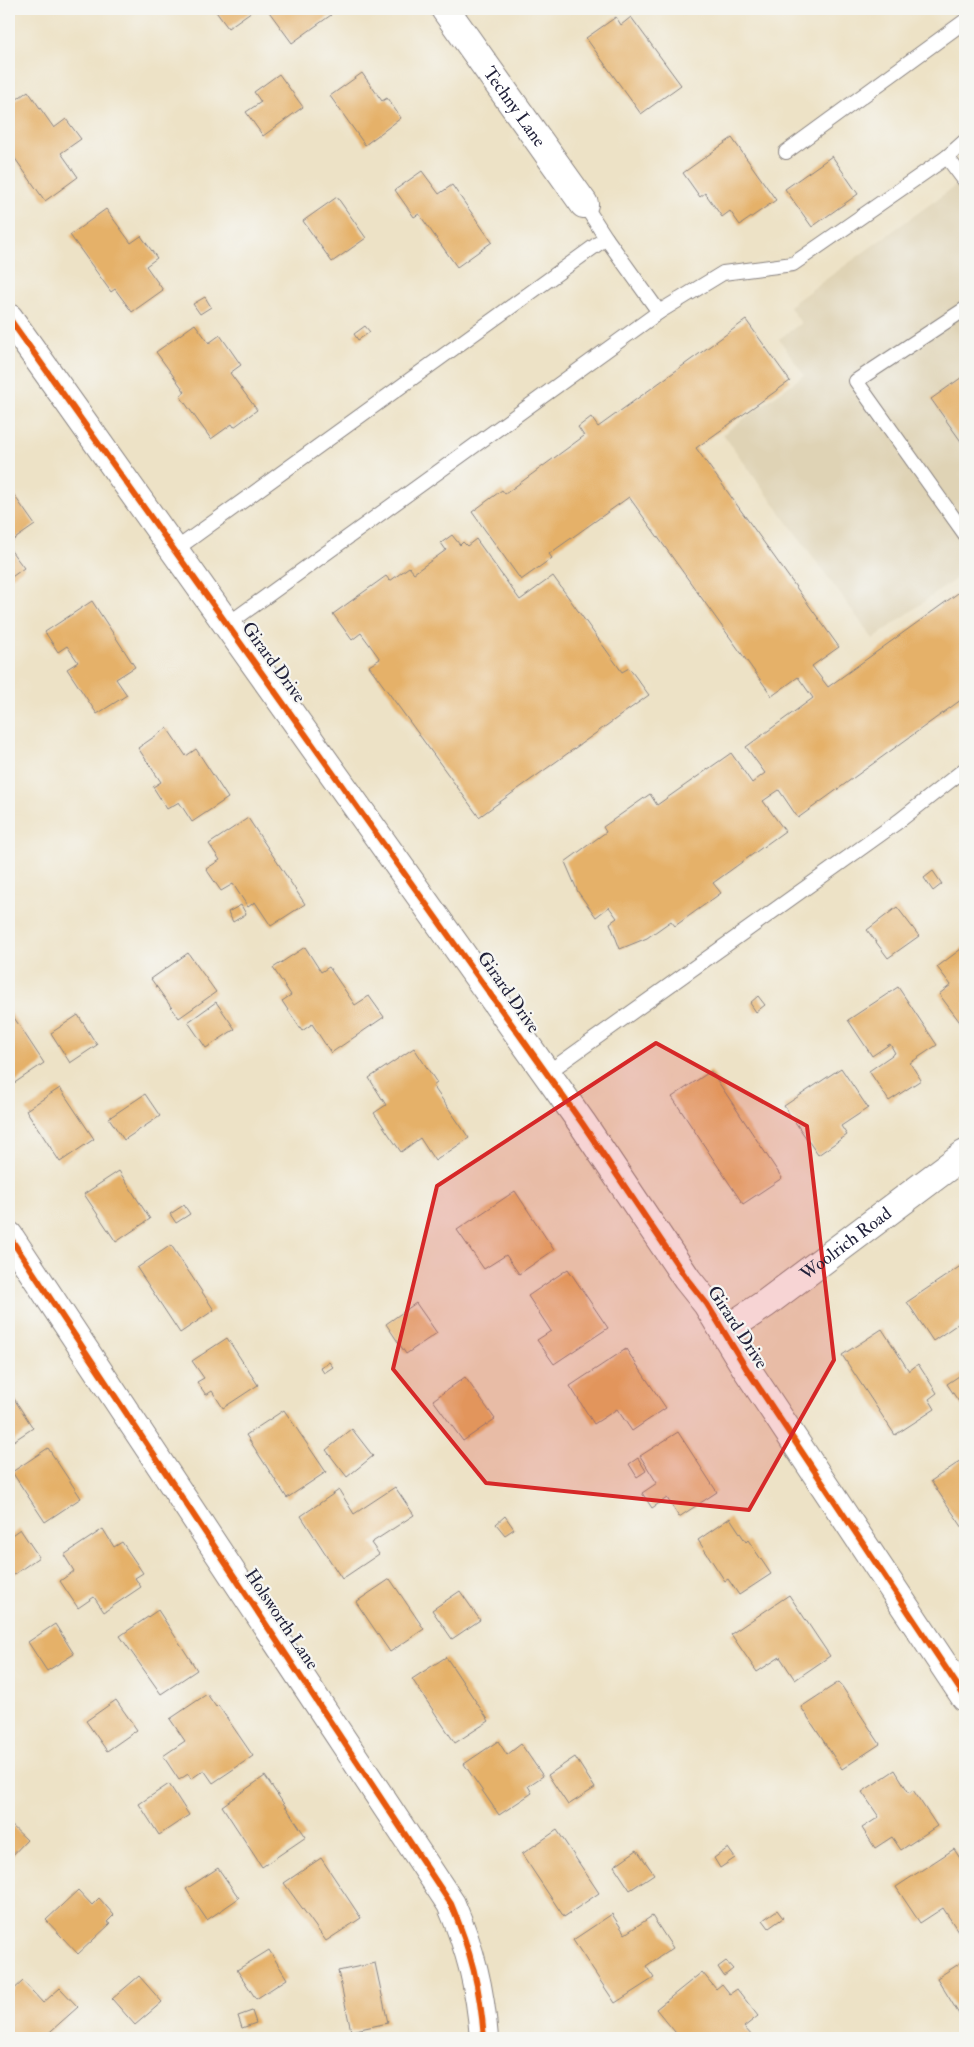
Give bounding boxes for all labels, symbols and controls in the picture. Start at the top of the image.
street label: Techny Lane [478,62,551,152]
street label: Girard Drive [237,617,311,708]
street label: Girard Drive [472,947,545,1038]
street label: Woolrich Road [795,1202,896,1286]
street label: Girard Drive [702,1281,773,1374]
street label: Holsworth Lane [239,1565,324,1674]

